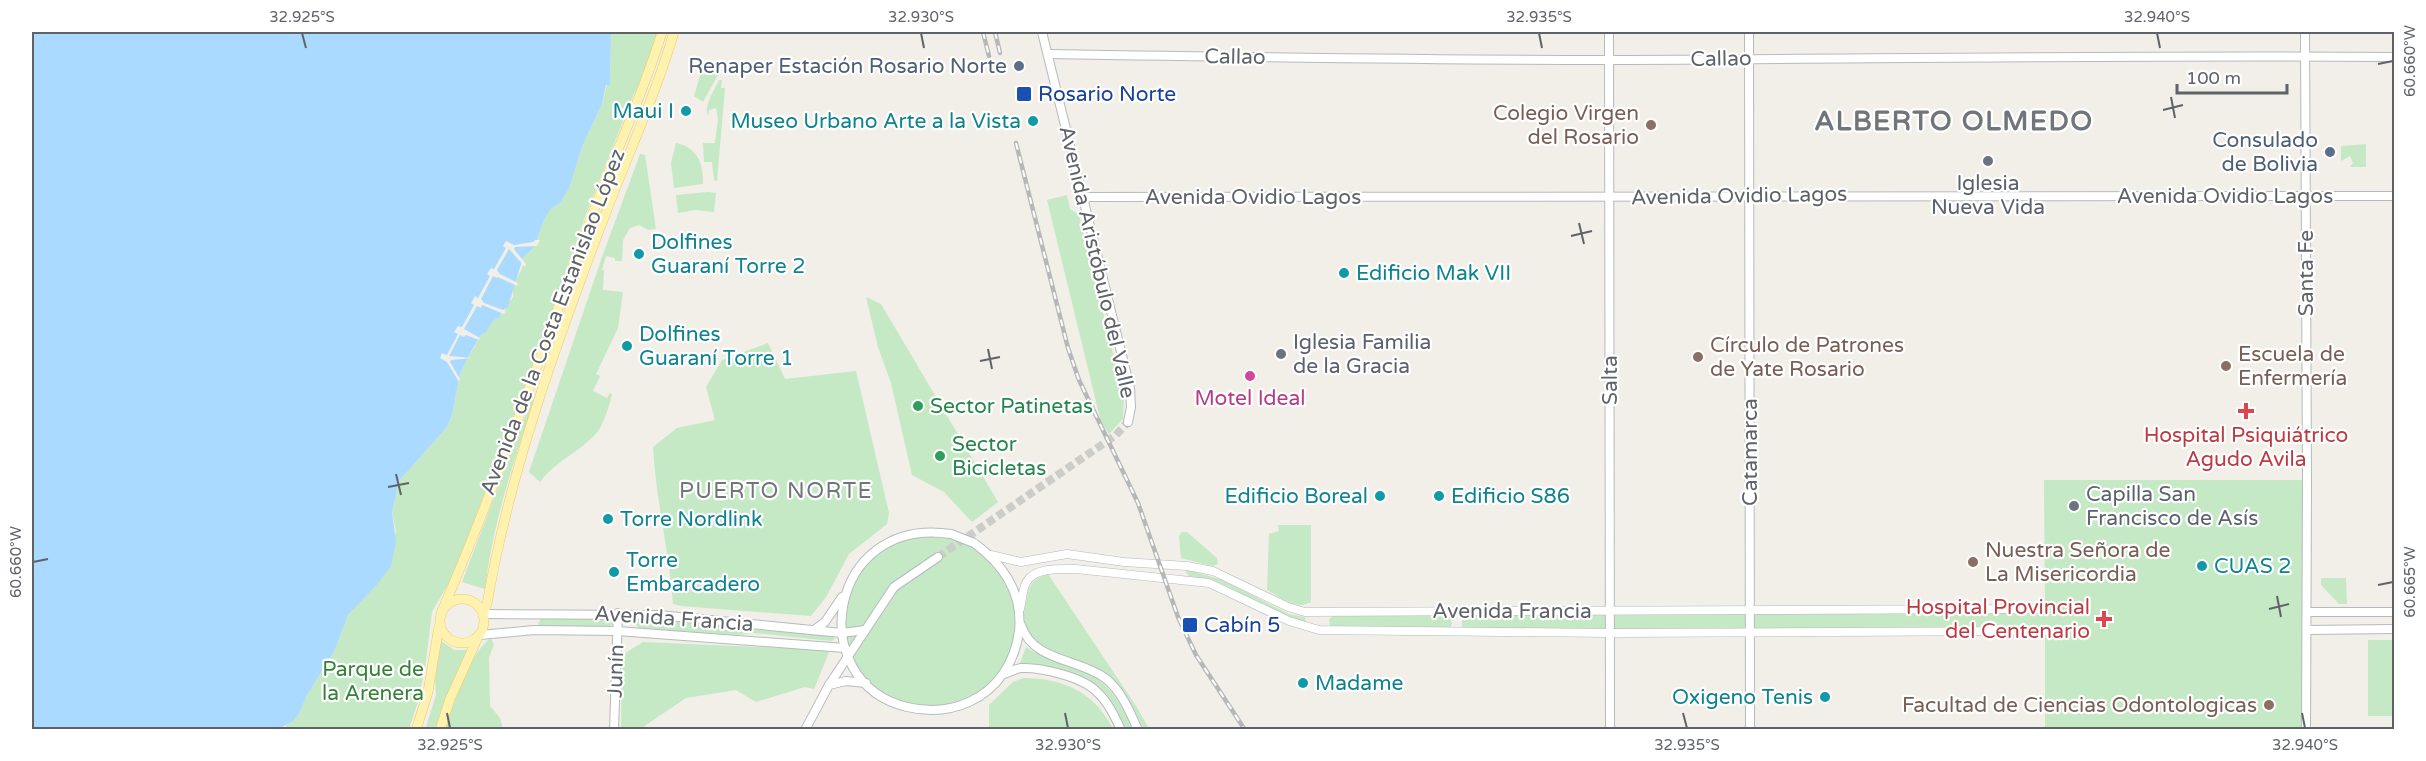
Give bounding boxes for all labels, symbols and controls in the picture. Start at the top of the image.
text: 32.925°S [269,8,335,26]
text: 32.930°S [888,8,954,26]
text: 32.935°S [1506,8,1572,26]
text: 32.940°S [2124,8,2190,26]
text: 60.660°W [2401,25,2419,97]
street label: Callao [1204,44,1266,70]
street label: Callao [1690,46,1752,72]
place label: Renaper Estación Rosario Norte [688,54,1007,79]
scale bar [2177,57,2286,95]
marker: Renaper Estación Rosario Norte [1012,59,1026,73]
text: 100 m [2186,67,2241,89]
place label: Rosario Norte [1038,82,1176,107]
marker: Rosario Norte [1015,85,1033,103]
place label: Maui I [613,99,674,124]
place label: Colegio Virgen del Rosario [1493,101,1639,150]
marker: Maui I [679,104,693,118]
district label: ALBERTO OLMEDO [1814,105,2094,138]
place label: Museo Urbano Arte a la Vista [730,109,1021,134]
marker: Museo Urbano Arte a la Vista [1026,114,1040,128]
marker: Colegio Virgen del Rosario [1644,118,1658,132]
street label: Avenida Aristóbulo del Valle [1053,123,1141,401]
place label: Consulado de Bolivia [2212,128,2318,177]
street label: Avenida de la Costa Estanislao López [475,145,631,499]
marker: Consulado de Bolivia [2323,145,2337,159]
marker: Iglesia Nueva Vida [1981,154,1995,168]
place label: Iglesia Nueva Vida [1931,171,2045,220]
street label: Avenida Ovidio Lagos [1631,182,1847,210]
street label: Avenida Ovidio Lagos [2117,184,2333,209]
street label: Avenida Ovidio Lagos [1145,185,1361,210]
place label: Dolfines Guaraní Torre 2 [651,230,805,279]
street label: Santa Fe [2294,230,2319,316]
marker: Dolfines Guaraní Torre 2 [632,247,646,261]
place label: Edificio Mak VII [1356,261,1511,286]
marker: Edificio Mak VII [1337,266,1351,280]
place label: Dolfines Guaraní Torre 1 [639,322,793,371]
place label: Iglesia Familia de la Gracia [1293,330,1431,379]
place label: Círculo de Patrones de Yate Rosario [1710,333,1904,382]
marker: Dolfines Guaraní Torre 1 [620,339,634,353]
place label: Escuela de Enfermería [2238,342,2347,391]
marker: Iglesia Familia de la Gracia [1274,347,1288,361]
marker: Círculo de Patrones de Yate Rosario [1691,350,1705,364]
street label: Salta [1598,355,1623,405]
marker: Escuela de Enfermería [2219,359,2233,373]
marker: Motel Ideal [1243,369,1257,383]
place label: Motel Ideal [1195,386,1306,411]
place label: Sector Patinetas [930,394,1093,419]
street label: Catamarca [1738,398,1763,506]
marker: Sector Patinetas [911,399,925,413]
marker: Hospital Psiquiátrico Agudo Avila [2237,402,2255,420]
place label: Hospital Psiquiátrico Agudo Avila [2144,423,2348,472]
place label: Sector Bicicletas [952,432,1046,481]
marker: Sector Bicicletas [933,449,947,463]
district label: PUERTO NORTE [679,478,873,504]
place label: Capilla San Francisco de Asís [2086,482,2258,531]
place label: Edificio Boreal [1225,484,1368,509]
place label: Edificio S86 [1451,484,1570,509]
marker: Edificio Boreal [1373,489,1387,503]
marker: Edificio S86 [1432,489,1446,503]
marker: Capilla San Francisco de Asís [2067,499,2081,513]
place label: Torre Nordlink [620,507,762,532]
marker: Torre Nordlink [601,512,615,526]
text: 60.660°W [7,526,25,598]
place label: Nuestra Señora de La Misericordia [1985,538,2171,587]
text: 60.665°W [2401,546,2419,618]
place label: Torre Embarcadero [626,548,760,597]
place label: CUAS 2 [2214,554,2291,579]
marker: Nuestra Señora de La Misericordia [1966,555,1980,569]
marker: CUAS 2 [2195,559,2209,573]
marker: Torre Embarcadero [607,565,621,579]
place label: Hospital Provincial del Centenario [1906,595,2090,644]
street label: Avenida Francia [1432,599,1592,624]
street label: Avenida Francia [594,601,754,637]
marker: Hospital Provincial del Centenario [2095,610,2113,628]
place label: Cabín 5 [1204,613,1280,638]
marker: Cabín 5 [1181,616,1199,634]
street label: Junín [603,644,629,698]
park label: Parque de la Arenera [322,657,424,706]
place label: Madame [1315,671,1403,696]
marker: Madame [1296,676,1310,690]
place label: Oxigeno Tenis [1672,685,1813,710]
marker: Oxigeno Tenis [1818,690,1832,704]
place label: Facultad de Ciencias Odontologicas [1902,693,2257,718]
marker: Facultad de Ciencias Odontologicas [2262,698,2276,712]
text: 32.925°S [417,736,483,754]
text: 32.930°S [1035,736,1101,754]
text: 32.935°S [1654,736,1720,754]
text: 32.940°S [2272,736,2338,754]

